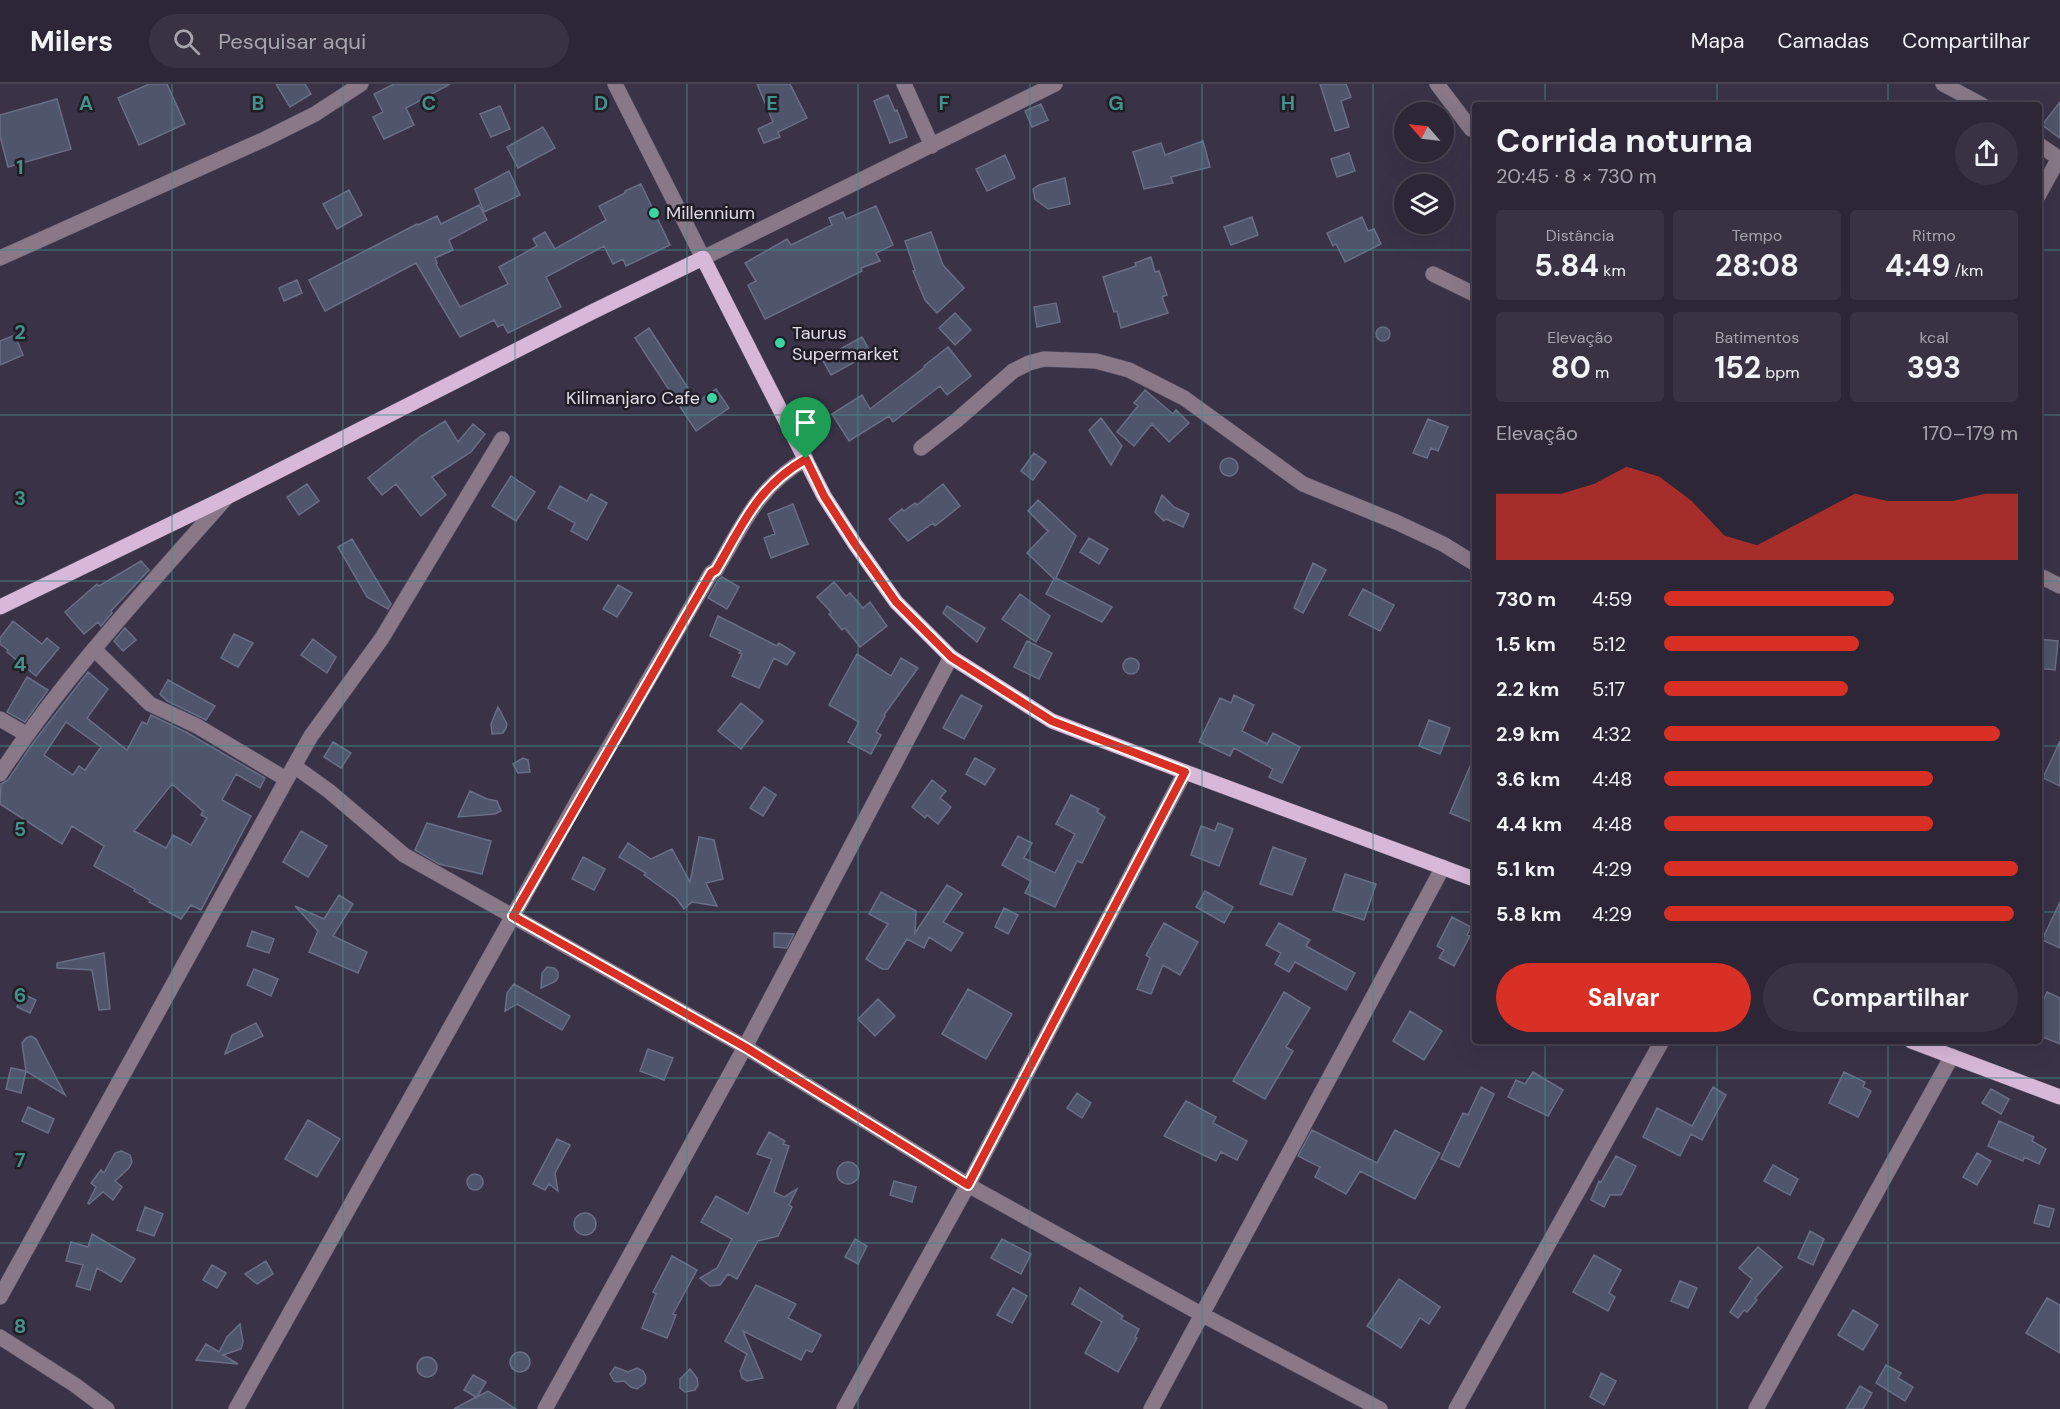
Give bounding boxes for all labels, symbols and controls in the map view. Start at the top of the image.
search box [149,14,569,68]
text: Milers [30,23,113,60]
icon: search [170,25,203,58]
text: Pesquisar aqui [218,27,366,56]
text: Mapa [1691,27,1744,55]
text: Camadas [1777,27,1869,55]
text: Compartilhar [1902,27,2030,55]
text: A [79,90,93,116]
text: B [252,90,264,116]
text: C [422,90,436,116]
text: D [594,90,608,116]
text: E [766,90,778,116]
text: F [938,90,950,116]
text: G [1108,90,1124,116]
text: H [1281,90,1295,116]
north arrow [1394,102,1454,162]
map controls [1394,102,1454,234]
text: Corrida noturna [1496,119,1753,162]
button: share [1955,122,2018,185]
text: 1 [16,154,24,180]
text: 20:45 · 8 × 730 m [1496,163,1657,189]
button: layers [1394,174,1454,234]
place label: Millennium [666,201,755,225]
marker: Millennium [647,206,661,220]
text: Distância [1546,225,1614,246]
text: Tempo [1732,225,1782,246]
text: Ritmo [1912,225,1956,246]
text: 5.84 [1534,246,1599,285]
text: 28:08 [1715,246,1799,285]
text: 4:49 [1885,246,1950,285]
text: km [1599,260,1626,281]
text: /km [1950,260,1983,281]
text: 2 [14,319,26,345]
place label: Taurus Supermarket [792,321,899,366]
text: Elevação [1547,327,1613,348]
text: Batimentos [1715,327,1799,348]
text: kcal [1920,327,1948,348]
marker: Taurus Supermarket [773,336,787,350]
text: 80 [1551,348,1591,387]
text: 152 [1714,348,1761,387]
text: 393 [1907,348,1961,387]
text: m [1591,362,1609,383]
text: bpm [1761,362,1800,383]
place label: Kilimanjaro Cafe [566,386,700,410]
marker: Kilimanjaro Cafe [705,391,719,405]
pin [780,397,831,459]
icon: arrive [789,406,822,439]
text: Elevação [1496,420,1578,446]
text: 170–179 m [1922,420,2018,446]
text: 3 [14,485,26,511]
text: 730 m [1496,586,1556,612]
text: 4:59 [1592,586,1632,612]
text: 1.5 km [1496,631,1556,657]
text: 5:12 [1592,631,1626,657]
text: 4 [14,651,27,677]
text: 2.2 km [1496,676,1559,702]
text: 5:17 [1592,676,1625,702]
text: 2.9 km [1496,721,1560,747]
text: 4:32 [1592,721,1632,747]
text: 3.6 km [1496,766,1560,792]
text: 4:48 [1592,766,1632,792]
text: 4.4 km [1496,811,1562,837]
text: 4:48 [1592,811,1632,837]
text: 5 [14,816,26,842]
text: 5.1 km [1496,856,1555,882]
text: 4:29 [1592,856,1632,882]
text: 5.8 km [1496,901,1561,927]
text: 4:29 [1592,901,1632,927]
button: Salvar [1496,963,1751,1032]
button: Compartilhar [1763,963,2018,1032]
text: 6 [14,982,26,1008]
text: 7 [15,1147,26,1173]
text: 8 [14,1313,26,1339]

